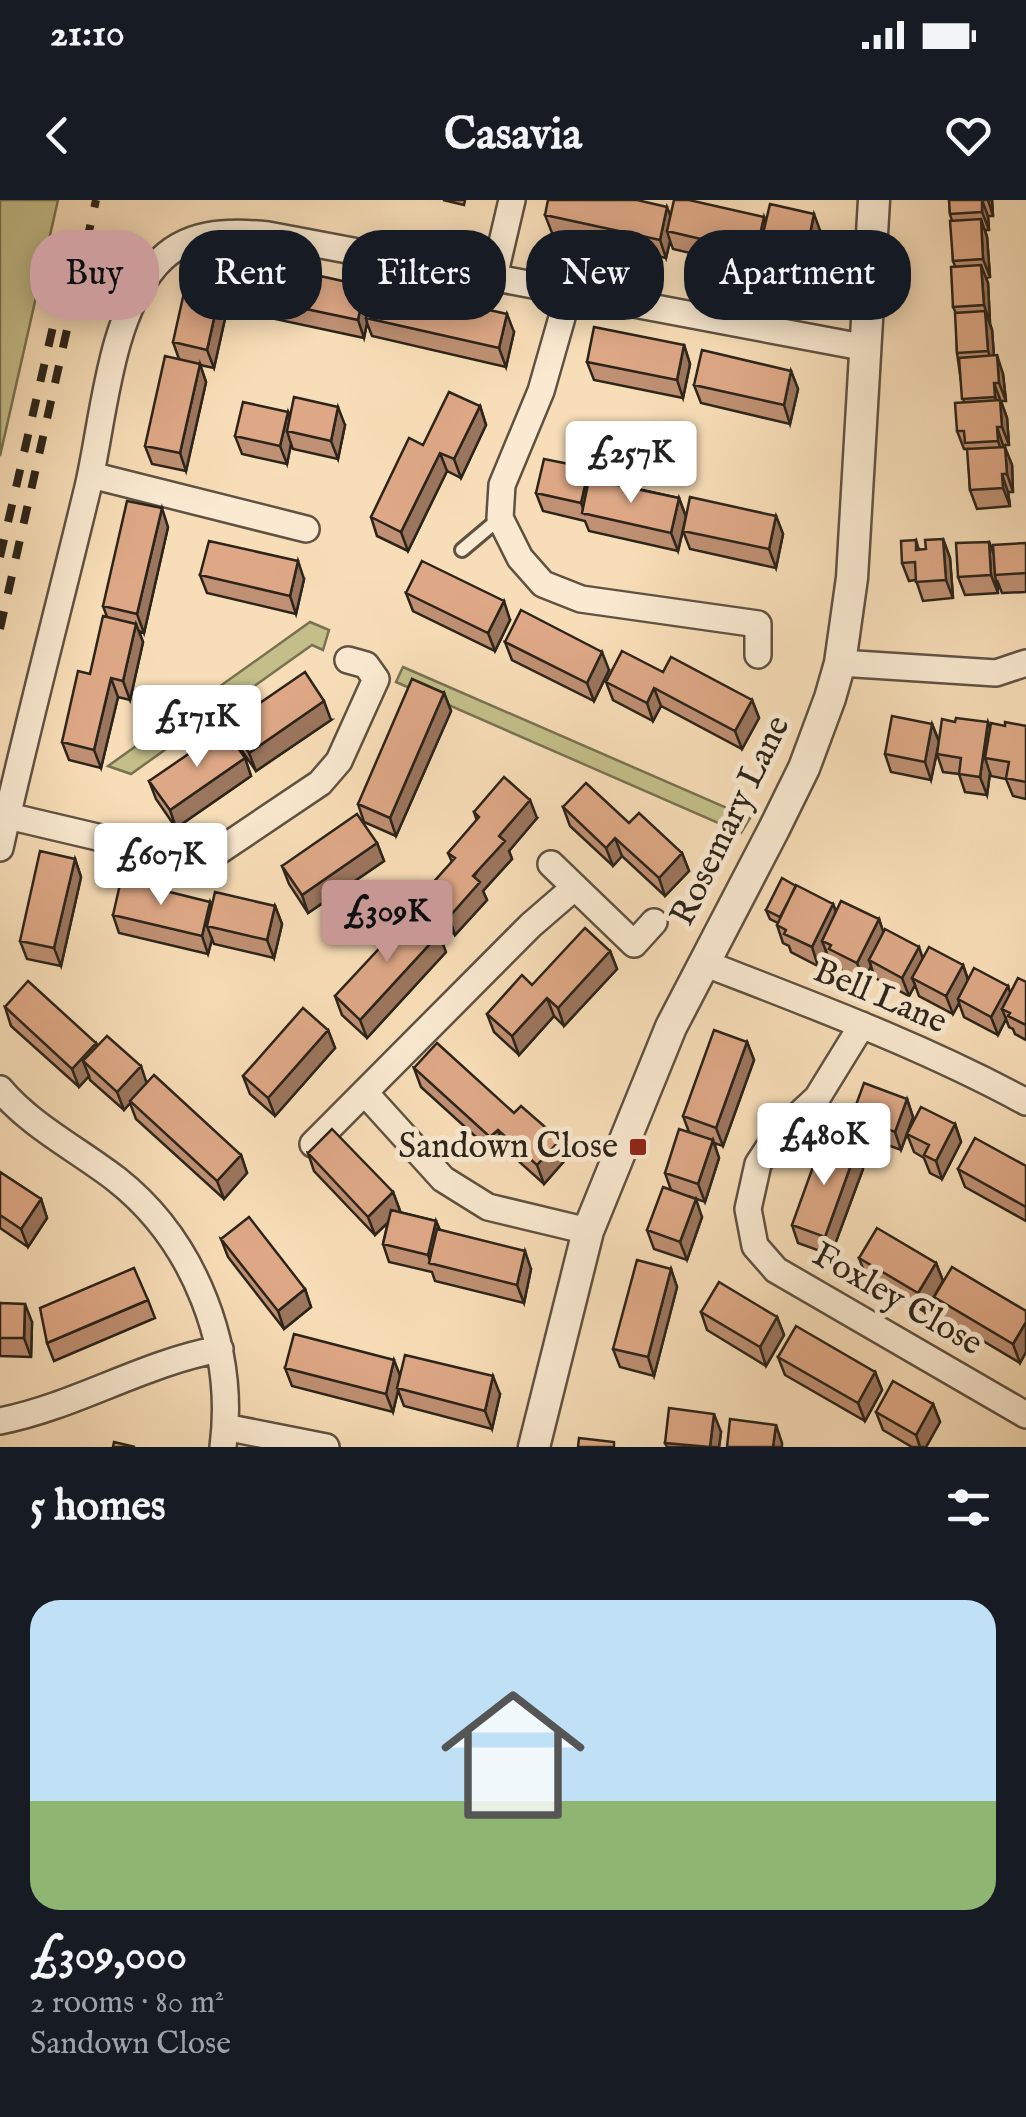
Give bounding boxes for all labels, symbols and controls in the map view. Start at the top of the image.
text: 21:10 [50,11,125,59]
text: Casavia [444,107,582,164]
icon: back [30,108,85,163]
icon: heart [941,108,996,163]
chip: Buy [30,230,159,320]
chip: Rent [179,230,322,320]
chip: Filters [342,230,506,320]
chip: New [526,230,664,320]
chip: Apartment [684,230,911,320]
pin: £257K [561,421,701,506]
text: £257K [588,433,674,474]
pin: £171K [127,685,267,770]
text: £171K [155,697,239,738]
street label: Rosemary Lane [661,709,801,933]
pin: £607K [91,823,231,908]
text: £607K [116,835,206,876]
pin: £309K [317,880,457,965]
text: £309K [344,892,430,933]
street label: Bell Lane [806,949,954,1045]
pin: £480K [754,1103,894,1188]
text: £480K [779,1115,869,1156]
place label: Sandown Close [398,1125,618,1170]
marker: Sandown Close [627,1136,649,1158]
street label: Foxley Close [804,1233,990,1367]
icon: filters [941,1480,996,1535]
text: 5 homes [30,1481,166,1534]
icon: home [423,1665,603,1845]
text: £309,000 [30,1930,187,1983]
text: 2 rooms · 80 m² [30,1983,224,2024]
text: Sandown Close [30,2024,231,2065]

